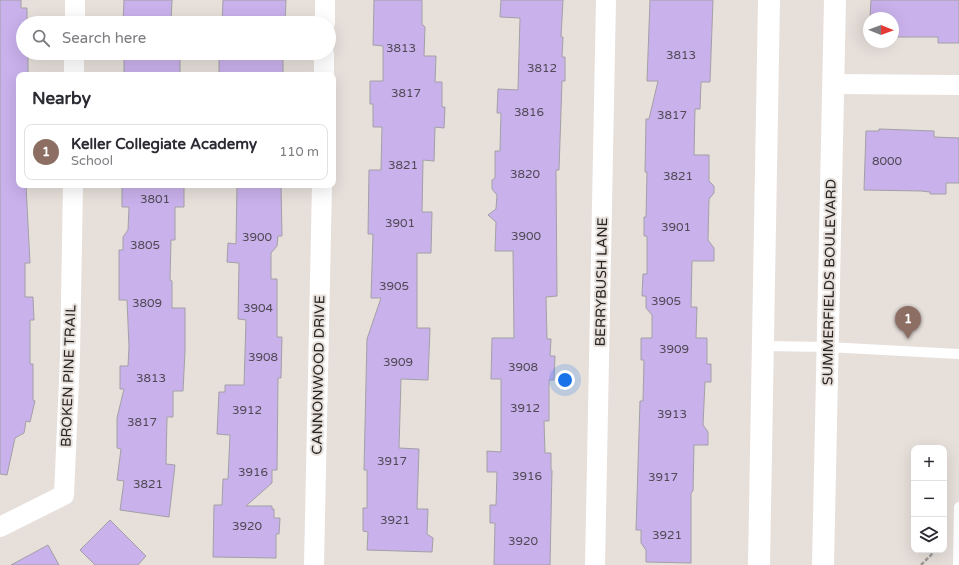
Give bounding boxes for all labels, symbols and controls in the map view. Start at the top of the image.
north arrow [863,12,899,48]
search box [16,16,336,60]
icon: search [30,27,52,49]
text: Search here [62,29,146,47]
house number: 3813 [386,41,416,55]
house number: 3813 [666,48,696,62]
house number: 3812 [527,61,557,75]
house number: 3817 [391,86,421,100]
text: Nearby [32,88,91,109]
house number: 3816 [514,105,544,119]
house number: 3817 [657,108,687,122]
text: Keller Collegiate Academy [71,135,257,153]
text: 1 [42,144,50,160]
text: 110 m [279,144,319,160]
text: School [71,153,113,169]
house number: 8000 [872,154,903,168]
house number: 3821 [388,158,418,172]
house number: 3820 [510,167,541,181]
house number: 3821 [663,169,693,183]
street label: SUMMERFIELDS BOULEVARD [819,179,840,385]
house number: 3801 [140,192,170,206]
house number: 3901 [385,216,415,230]
street label: BERRYBUSH LANE [592,217,611,347]
house number: 3901 [661,220,691,234]
house number: 3900 [511,229,542,243]
house number: 3900 [242,230,273,244]
house number: 3805 [130,238,160,252]
house number: 3905 [379,279,409,293]
house number: 3905 [651,294,681,308]
street label: CANNONWOOD DRIVE [309,295,328,455]
house number: 3809 [132,296,162,310]
house number: 3904 [243,301,274,315]
street label: BROKEN PINE TRAIL [58,305,79,447]
pin: 1 [895,306,921,339]
house number: 3909 [659,342,689,356]
house number: 3908 [248,350,278,364]
house number: 3909 [383,355,413,369]
house number: 3908 [508,360,538,374]
your location [555,370,575,390]
house number: 3813 [136,371,166,385]
house number: 3912 [510,401,540,415]
house number: 3912 [232,403,262,417]
house number: 3913 [657,407,687,421]
house number: 3817 [127,415,157,429]
map controls [911,445,947,553]
button: + [911,445,947,481]
house number: 3917 [377,454,407,468]
house number: 3916 [238,465,268,479]
house number: 3916 [512,469,542,483]
house number: 3917 [648,470,678,484]
house number: 3821 [133,477,163,491]
button: − [911,481,947,517]
house number: 3921 [380,513,410,527]
button: layers [911,517,947,553]
house number: 3920 [232,519,263,533]
house number: 3921 [652,528,682,542]
house number: 3920 [508,534,539,548]

